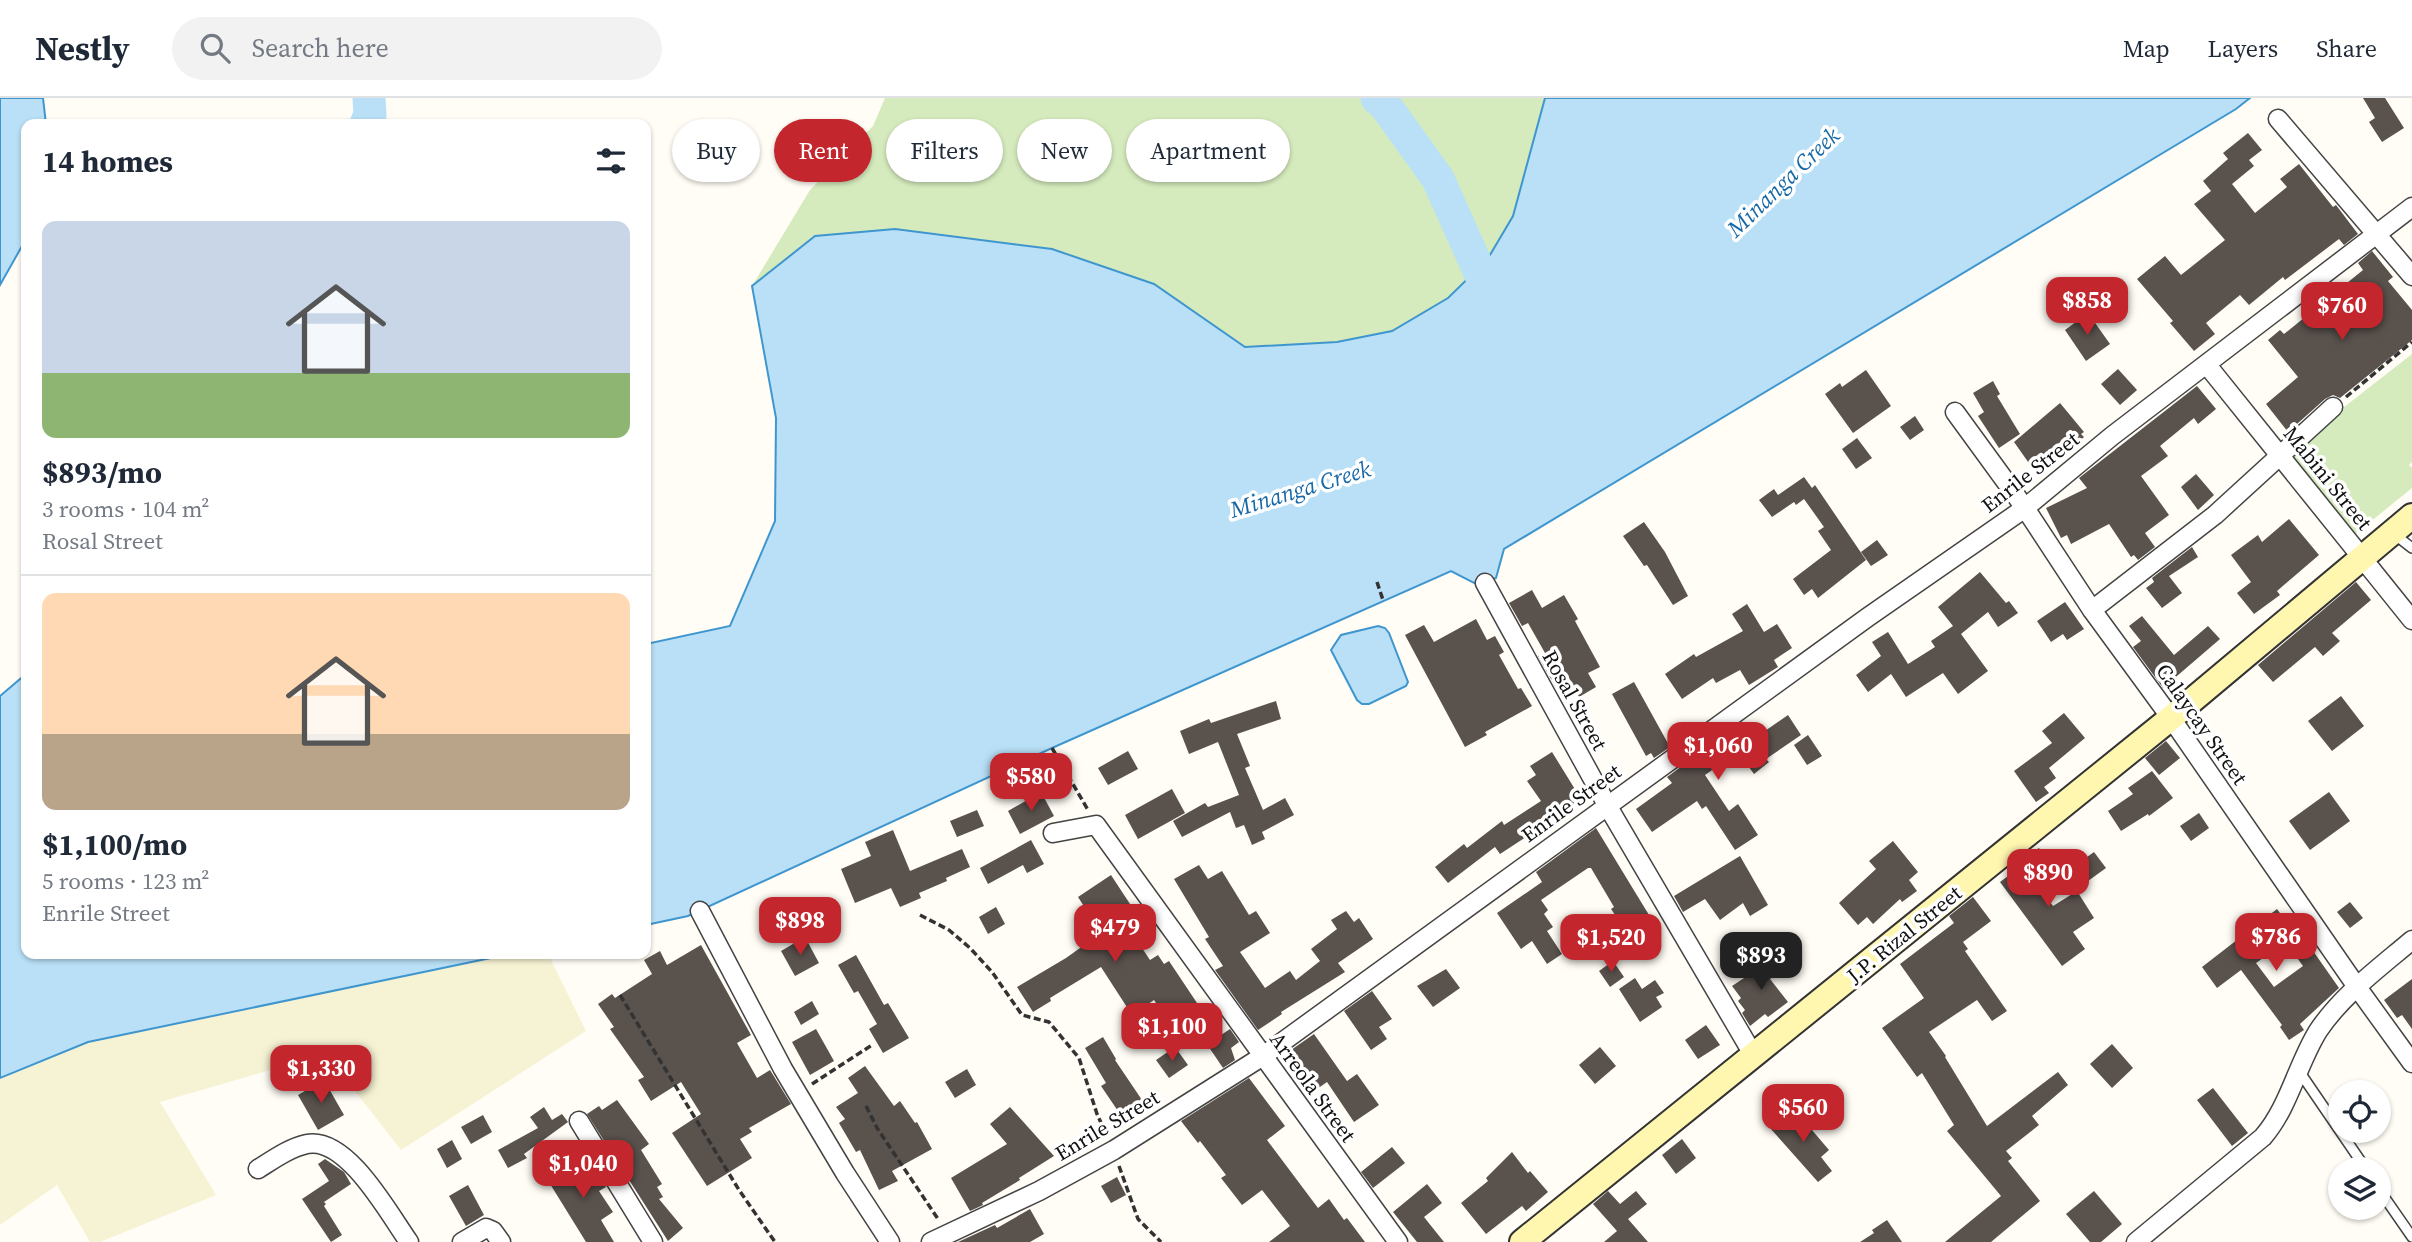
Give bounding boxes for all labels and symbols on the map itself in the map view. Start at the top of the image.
water label: Minanga Creek [1719,120,1847,245]
pin: $858 [2046,278,2128,337]
pin: $760 [2301,282,2383,342]
street label: Mabini Street [2277,420,2379,536]
street label: Enrile Street [1975,425,2085,519]
water label: Minanga Creek [1225,452,1374,526]
street label: Rosal Street [1536,645,1614,755]
street label: Calaycay Street [2150,658,2255,790]
pin: $1,060 [1661,722,1775,782]
pin: $580 [990,754,1072,813]
street label: Enrile Street [1515,757,1627,849]
pin: $890 [2007,850,2089,909]
street label: J.P. Rizal Street [1840,879,1968,990]
pin: $898 [759,898,841,957]
pin: $479 [1074,904,1156,964]
pin: $1,520 [1554,914,1668,974]
pin: $786 [2235,914,2317,973]
pin: $893 [1720,932,1802,992]
pin: $1,100 [1115,1004,1229,1063]
street label: Arreola Street [1263,1026,1363,1148]
pin: $1,330 [264,1046,378,1105]
street label: Enrile Street [1050,1082,1165,1167]
pin: $560 [1762,1084,1844,1144]
pin: $1,040 [526,1140,640,1200]

